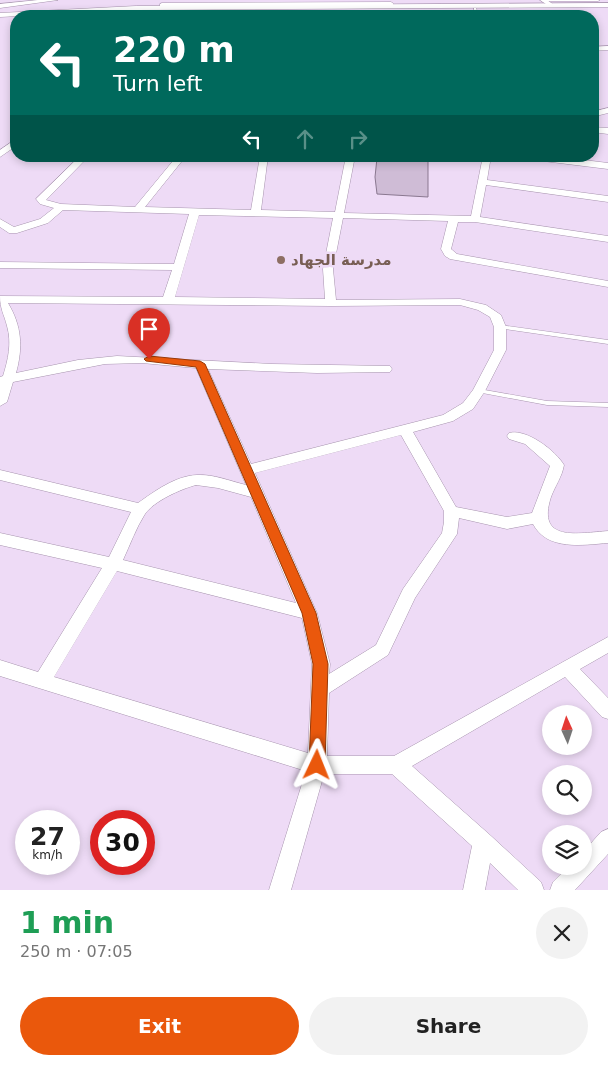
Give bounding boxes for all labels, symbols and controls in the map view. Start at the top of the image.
icon: left [30,30,95,95]
text: 220 m [113,30,235,70]
text: Turn left [113,71,202,96]
icon: left [238,125,266,153]
icon: ahead [291,125,319,153]
icon: right [344,125,372,153]
place label: مدرسة الجهاد [291,251,391,269]
marker: مدرسة الجهاد [275,254,287,266]
pin [128,308,170,359]
icon: arrive [135,315,163,343]
north arrow [542,705,592,755]
map controls [542,705,592,875]
position arrow [290,738,342,790]
button: search [542,765,592,815]
speed limit sign: 30 [90,810,155,875]
text: 27 [30,822,65,851]
button: layers [542,825,592,875]
text: km/h [32,848,63,862]
text: 1 min [20,905,114,940]
button: close [536,907,588,959]
text: 250 m · 07:05 [20,942,133,961]
button: Exit [20,997,299,1055]
button: Share [309,997,588,1055]

